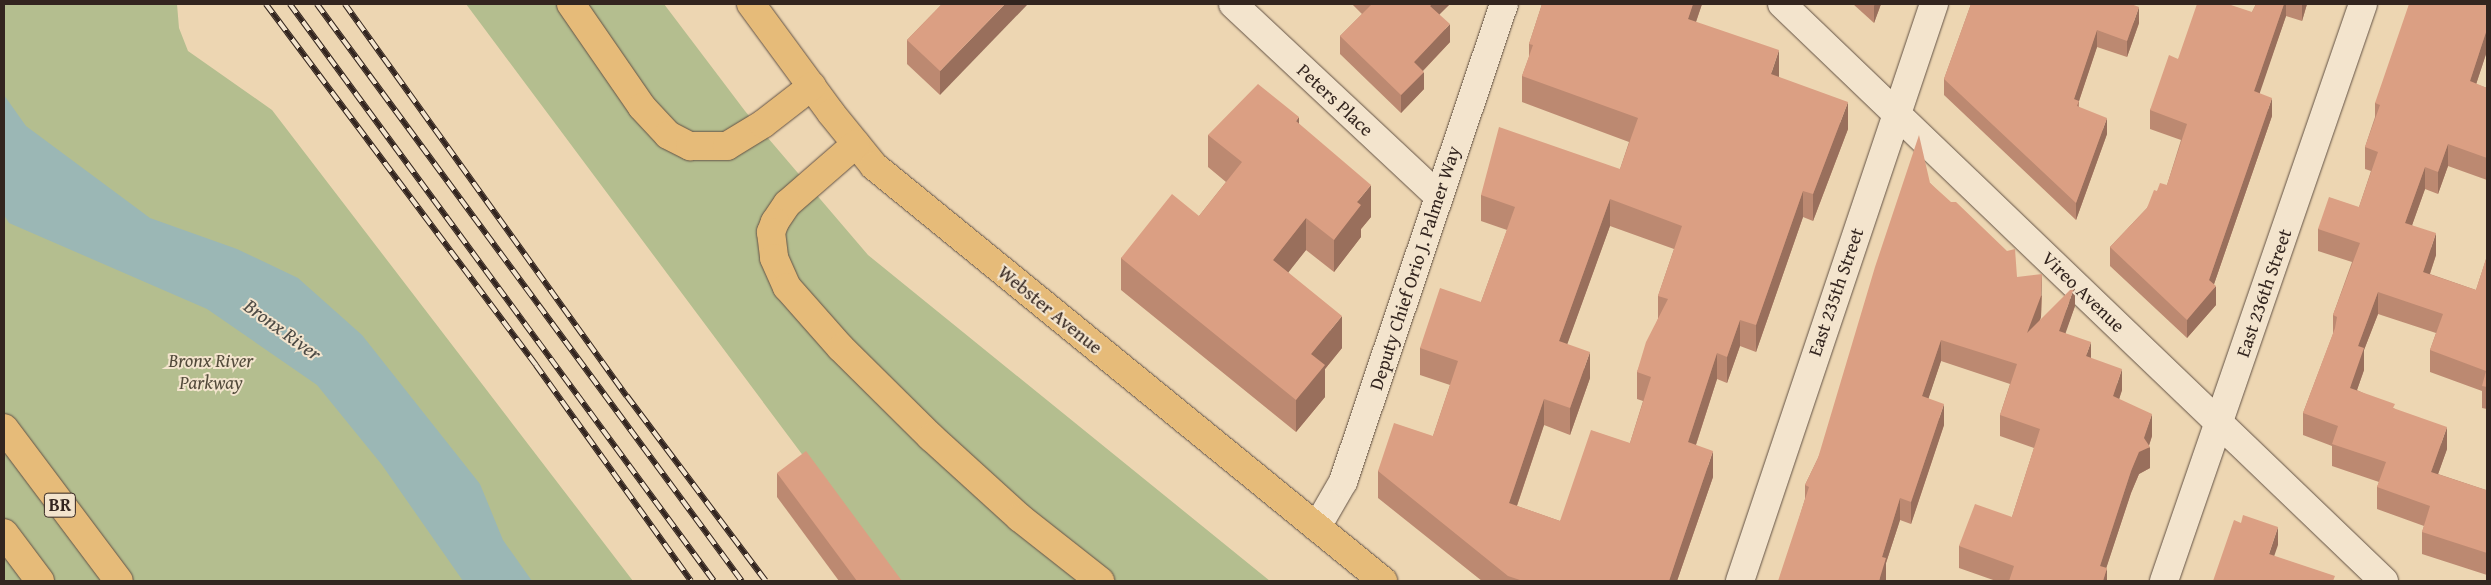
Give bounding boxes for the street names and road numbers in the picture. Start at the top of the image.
street label: Peters Place [1292,59,1378,141]
street label: Deputy Chief Orio J. Palmer Way [1365,143,1465,393]
street label: East 235th Street [1803,225,1869,359]
street label: East 236th Street [2231,226,2297,360]
street label: Vireo Avenue [2037,247,2129,337]
street label: Webster Avenue [993,261,1107,359]
road number: BR [44,490,76,520]

